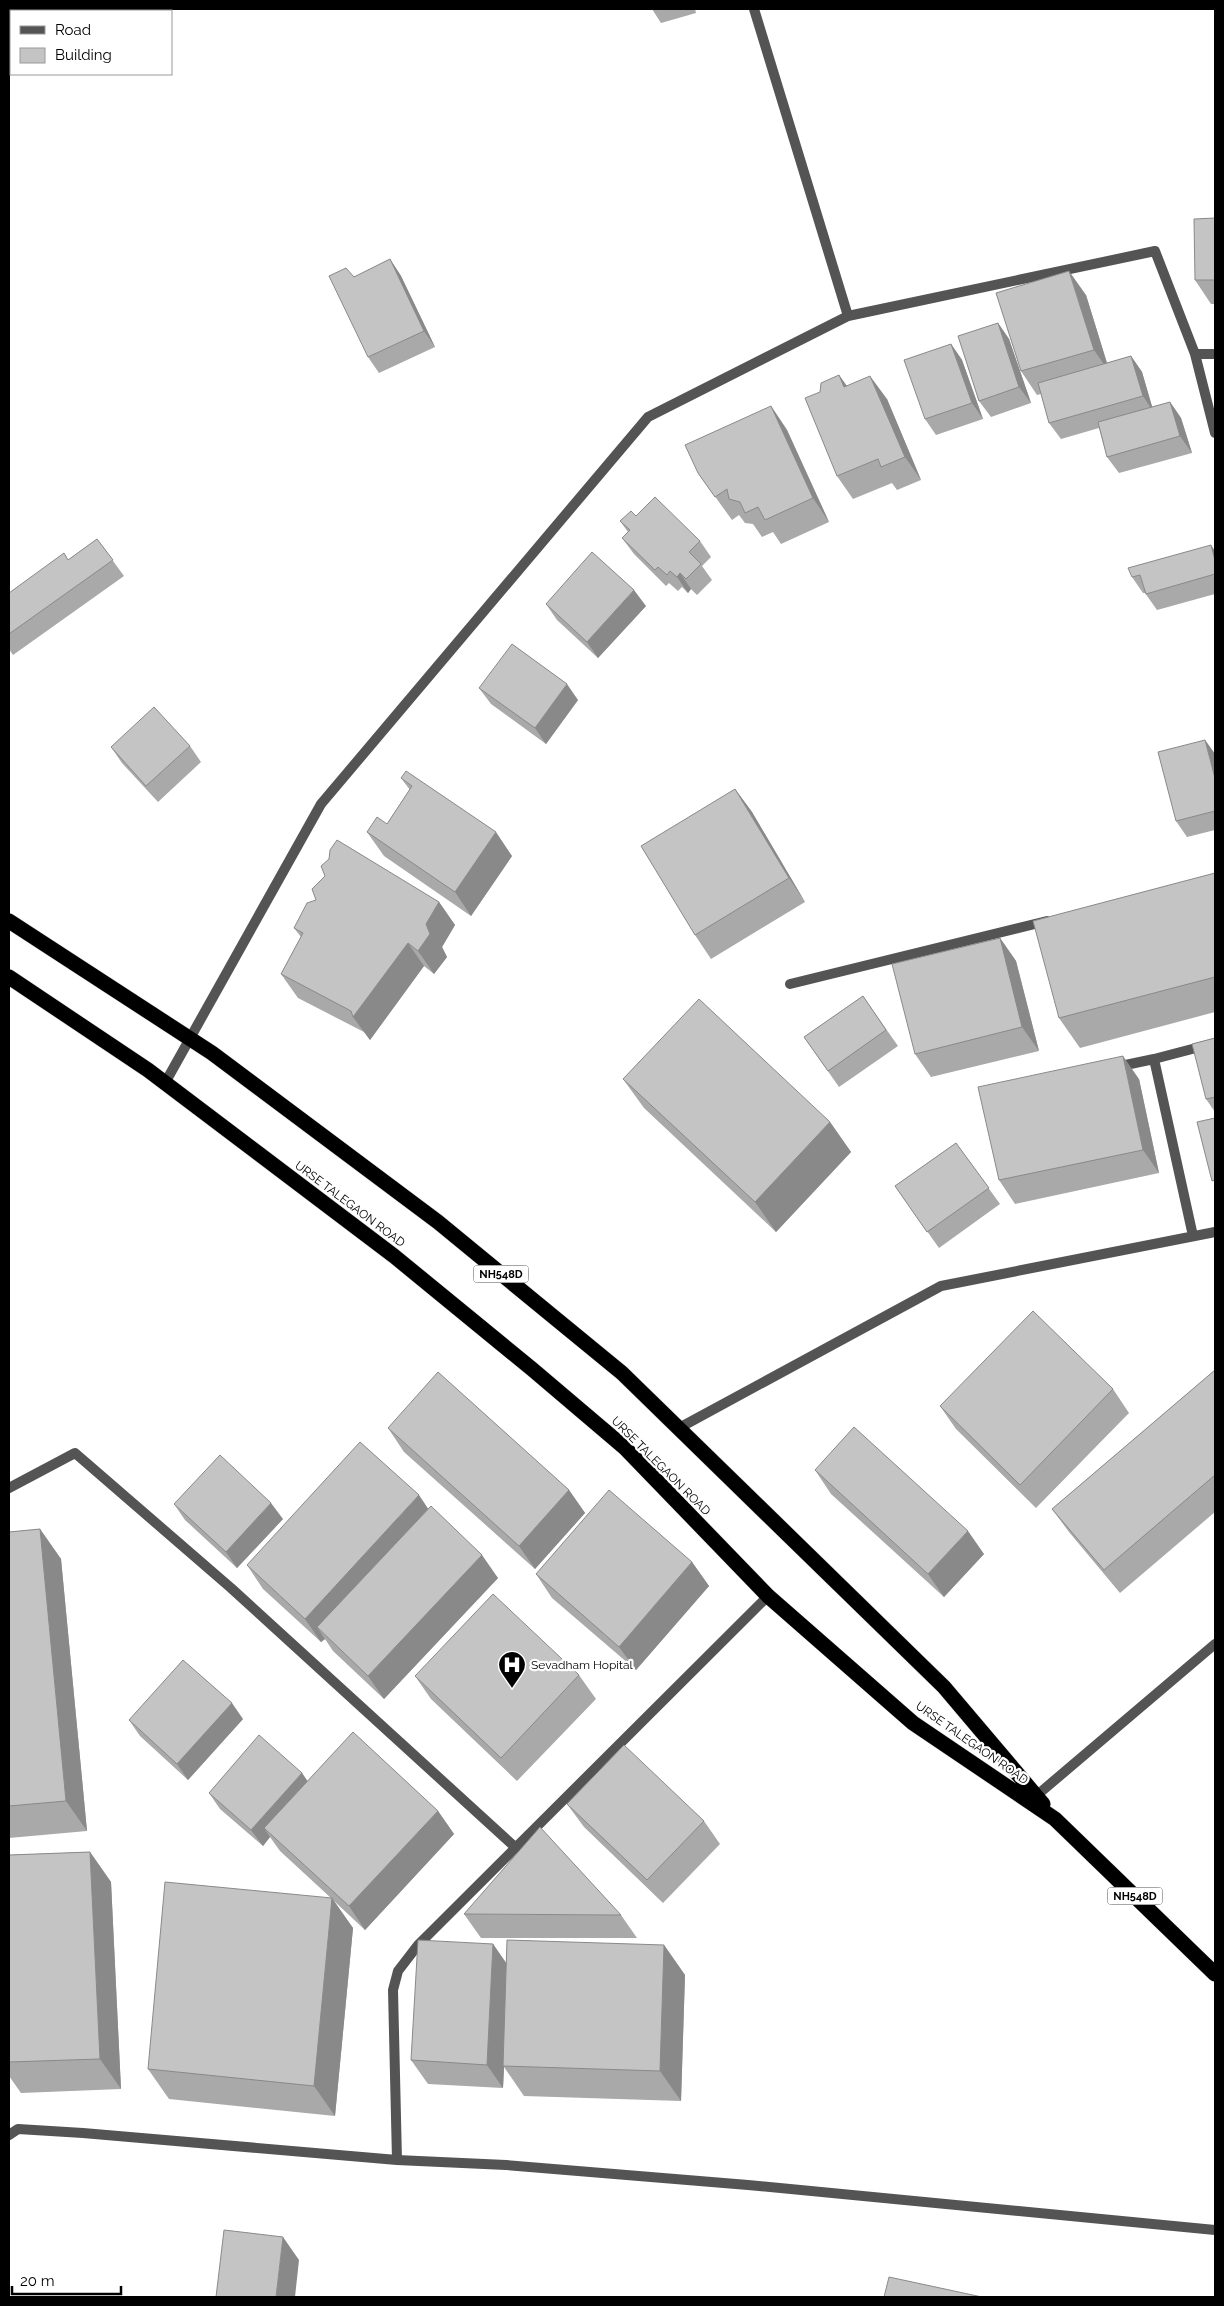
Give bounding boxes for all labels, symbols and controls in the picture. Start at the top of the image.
legend [10,10,172,75]
text: Road [55,21,91,39]
text: Building [55,46,112,64]
street label: URSE TALEGAON ROAD [292,1158,408,1250]
road number: NH548D [474,1266,528,1282]
street label: URSE TALEGAON ROAD [609,1414,714,1519]
hospital icon: Sevadham Hopital [497,1650,527,1689]
place label: Sevadham Hopital [531,1658,634,1672]
street label: URSE TALEGAON ROAD [913,1699,1031,1787]
road number: NH548D [1108,1888,1162,1904]
scale bar [12,2264,121,2296]
text: 20 m [20,2272,55,2290]

